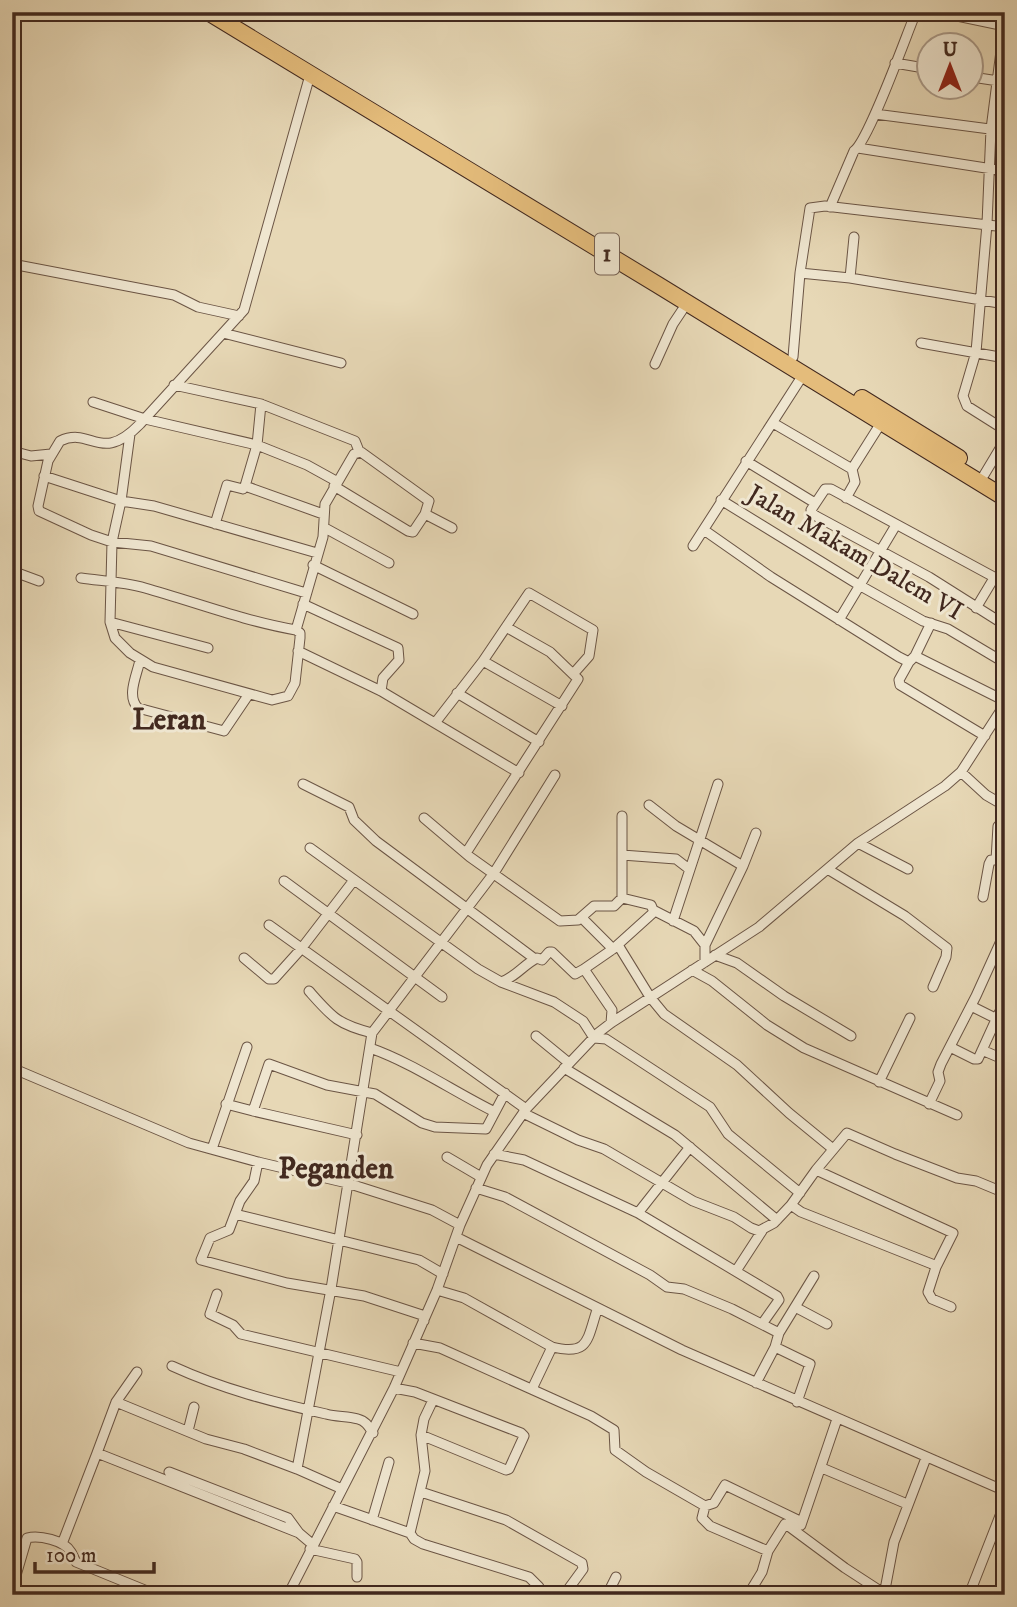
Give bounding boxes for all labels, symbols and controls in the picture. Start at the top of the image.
north arrow [916,32,986,102]
text: U [943,39,958,62]
road number: 1 [595,233,619,274]
street label: Jalan Makam Dalem VI [739,477,969,628]
district label: Leran [132,702,206,739]
district label: Peganden [278,1151,394,1188]
scale bar [35,1530,154,1574]
text: 100 m [46,1543,97,1569]

